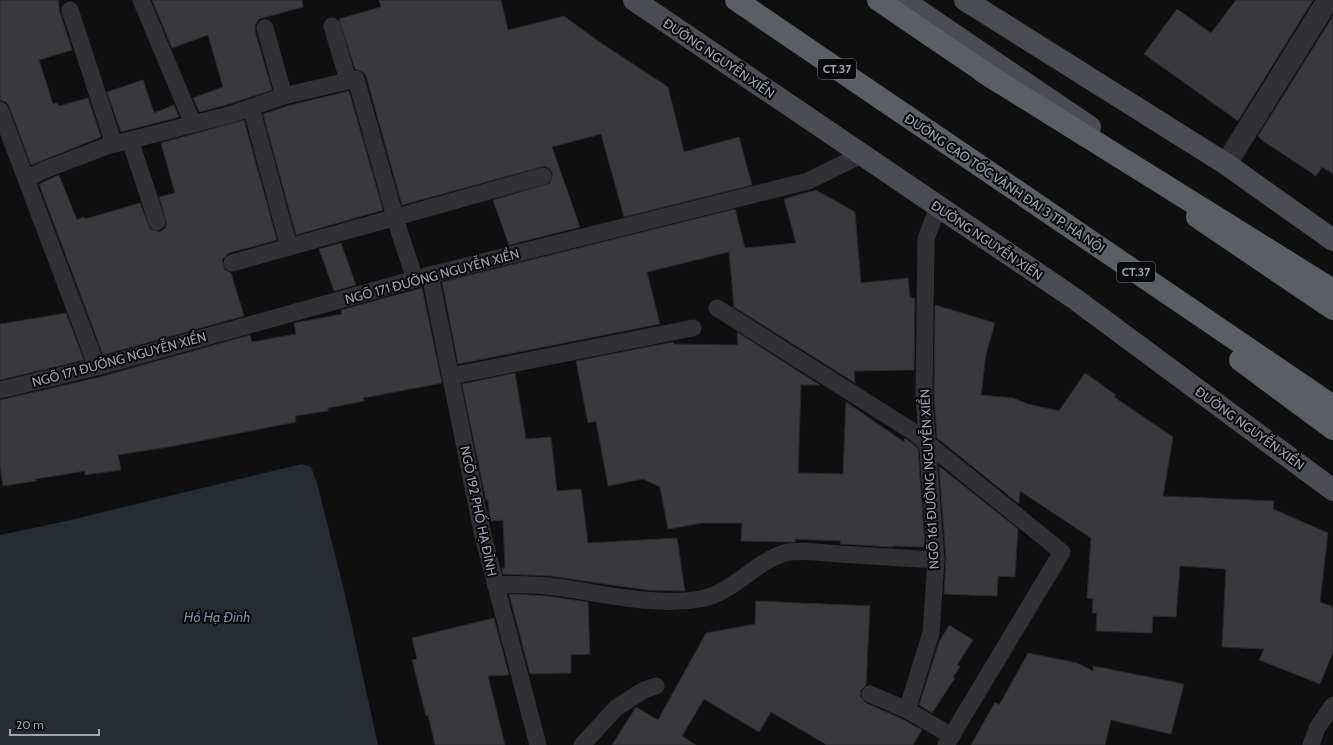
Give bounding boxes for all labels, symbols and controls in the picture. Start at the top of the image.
street label: ĐƯỜNG NGUYỄN XIỂN [660,13,779,101]
road number: CT.37 [818,59,856,79]
street label: ĐƯỜNG CAO TỐC VÀNH ĐAI 3 TP. HÀ NỘI [902,108,1109,256]
street label: ĐƯỜNG NGUYỄN XIỂN [928,195,1047,283]
street label: NGÕ 171 ĐƯỜNG NGUYỄN XIỂN [343,243,521,307]
road number: CT.37 [1117,262,1155,282]
street label: NGÕ 171 ĐƯỜNG NGUYỄN XIỂN [30,326,208,390]
street label: ĐƯỜNG NGUYỄN XIỂN [1192,381,1309,473]
street label: NGÕ 161 ĐƯỜNG NGUYỄN XIỂN [914,388,942,570]
street label: NGÕ 192 PHỐ HẠ ĐÌNH [457,444,503,578]
water label: Hồ Hạ Đình [184,608,250,626]
scale bar [10,711,99,737]
text: 20 m [16,717,44,732]

